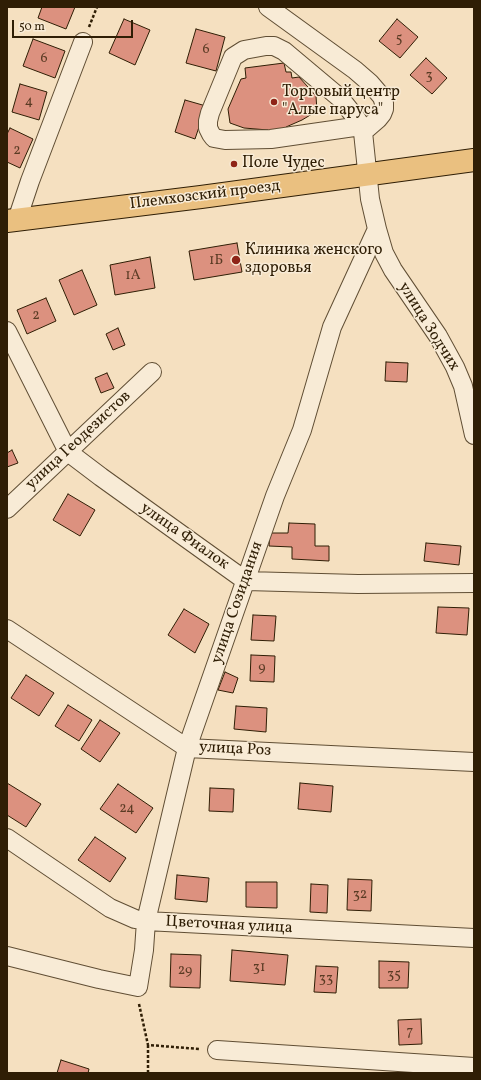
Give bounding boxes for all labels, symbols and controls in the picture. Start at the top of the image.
scale bar [14,12,135,38]
text: 50 m [19,19,45,35]
house number: 5 [396,31,402,47]
house number: 6 [202,42,210,58]
house number: 6 [40,51,48,67]
house number: 3 [425,68,433,84]
place label: Торговый центр "Алые паруса" [282,83,400,121]
house number: 4 [25,94,33,110]
marker: Торговый центр "Алые паруса" [269,97,279,107]
house number: 2 [13,143,21,159]
place label: Поле Чудес [242,154,325,174]
marker: Поле Чудес [229,159,239,169]
street label: Племхозский проезд [129,177,281,215]
place label: Клиника женского здоровья [245,241,383,279]
house number: 1Б [209,253,223,269]
marker: Клиника женского здоровья [230,254,242,266]
house number: 1А [125,268,141,284]
street label: улица Зодчих [393,279,463,375]
house number: 2 [32,308,40,324]
street label: улица Геодезистов [22,387,136,495]
street label: улица Фиалок [136,499,232,575]
street label: улица Созидания [208,539,268,667]
house number: 9 [258,660,266,676]
street label: улица Роз [198,739,272,761]
house number: 24 [119,801,135,817]
house number: 32 [353,887,367,903]
street label: Цветочная улица [165,913,293,939]
house number: 31 [253,960,265,976]
house number: 29 [178,963,192,979]
house number: 35 [387,967,401,983]
house number: 33 [319,971,333,987]
house number: 7 [407,1024,413,1040]

